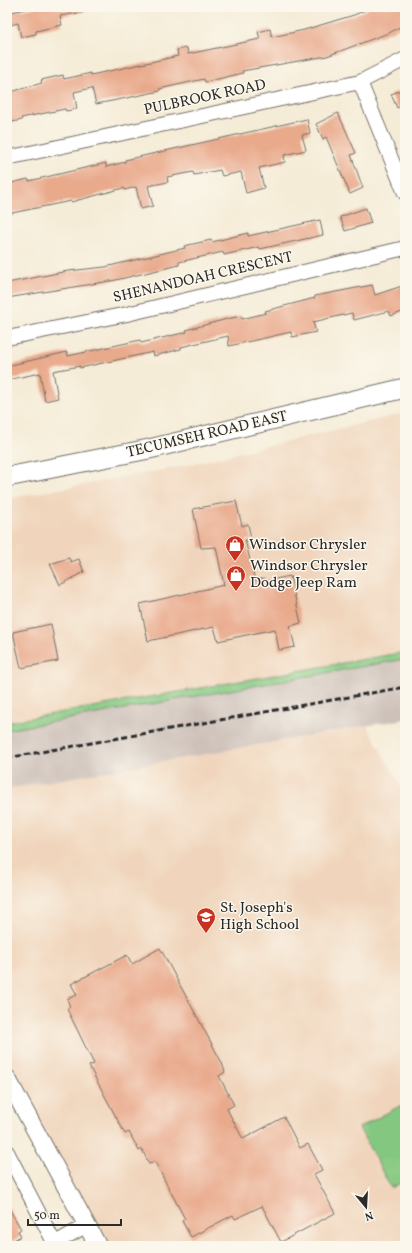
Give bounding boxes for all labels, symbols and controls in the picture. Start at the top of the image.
street label: PULBROOK ROAD [142,75,268,121]
street label: SHENANDOAH CRESCENT [111,247,295,309]
street label: TECUMSEH ROAD EAST [125,406,290,464]
shop icon: Windsor Chrysler [224,534,246,562]
place label: Windsor Chrysler [249,535,367,556]
place label: Windsor Chrysler Dodge Jeep Ram [250,556,368,594]
shop icon: Windsor Chrysler Dodge Jeep Ram [225,564,247,592]
place label: St. Joseph's High School [220,898,299,936]
school or university icon: St. Joseph's High School [195,906,217,934]
north arrow [346,1187,386,1227]
scale bar [28,1201,121,1227]
text: N [363,1207,375,1223]
text: 50 m [34,1208,60,1224]

